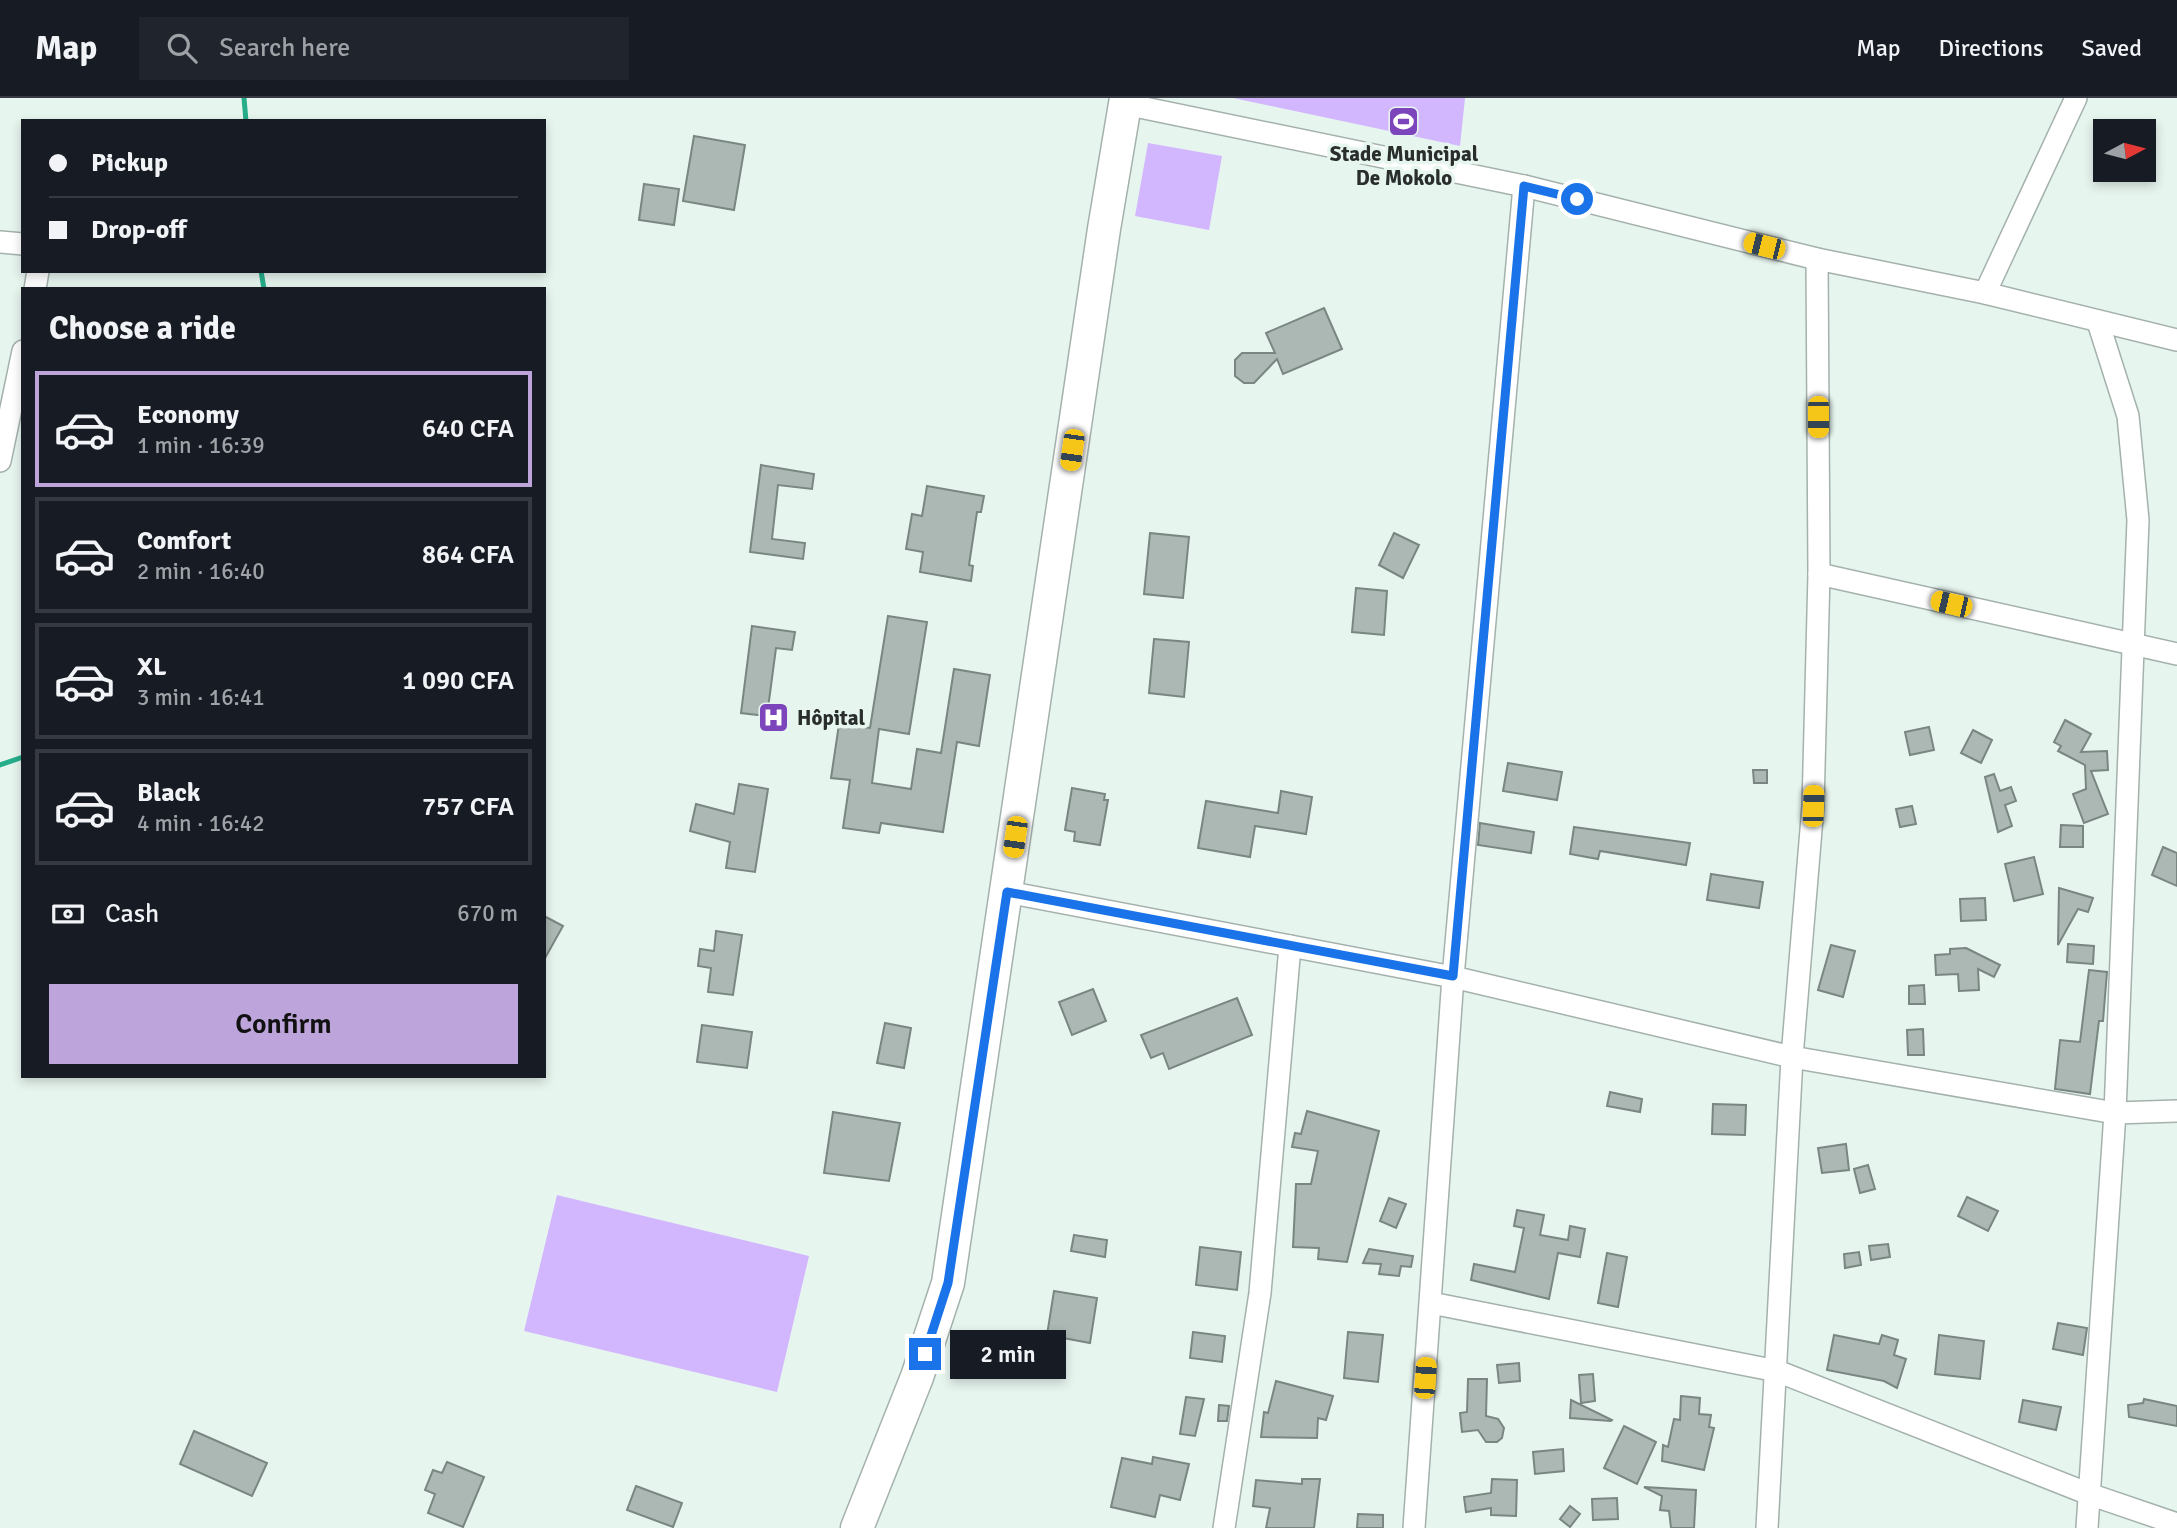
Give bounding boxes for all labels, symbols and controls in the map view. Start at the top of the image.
search box [139,17,629,80]
text: Map [35,28,97,69]
icon: search [163,29,201,67]
text: Search here [219,32,350,64]
text: Map [1856,33,1901,63]
text: Directions [1939,33,2044,63]
text: Saved [2082,33,2142,63]
sports icon: Stade Municipal De Mokolo [1387,105,1421,139]
north arrow [2093,119,2156,182]
map controls [2093,119,2156,182]
place label: Stade Municipal De Mokolo [1330,141,1479,191]
text: Pickup [91,147,168,179]
route start [1561,183,1593,215]
text: Drop-off [91,214,187,246]
car [1742,231,1787,261]
text: Choose a ride [49,309,236,348]
car [1808,396,1829,438]
icon: car [53,398,116,461]
text: Economy [137,399,239,431]
text: 640 CFA [422,413,514,445]
car [1059,428,1086,472]
text: 1 min · 16:39 [137,431,265,460]
icon: car [53,524,116,587]
text: Comfort [137,525,231,557]
text: 864 CFA [422,539,514,571]
text: 2 min · 16:40 [137,557,265,586]
car [1929,589,1974,619]
icon: car [53,650,116,713]
text: XL [137,651,167,683]
text: 1 090 CFA [402,665,514,697]
text: 3 min · 16:41 [137,683,265,712]
hospital icon: Hôpital [757,701,791,735]
place label: Hôpital [797,705,865,731]
icon: car [53,776,116,839]
text: Black [137,777,200,809]
car [1802,785,1825,827]
text: 757 CFA [422,791,514,823]
text: 4 min · 16:42 [137,809,265,838]
car [1002,815,1029,859]
icon: cash [49,895,87,933]
text: Cash [105,898,159,930]
text: 670 m [457,899,518,928]
button: Confirm [49,984,518,1064]
callout: 2 min [950,1330,1065,1378]
route end [909,1338,941,1370]
text: 2 min [980,1340,1036,1369]
car [1414,1356,1437,1400]

